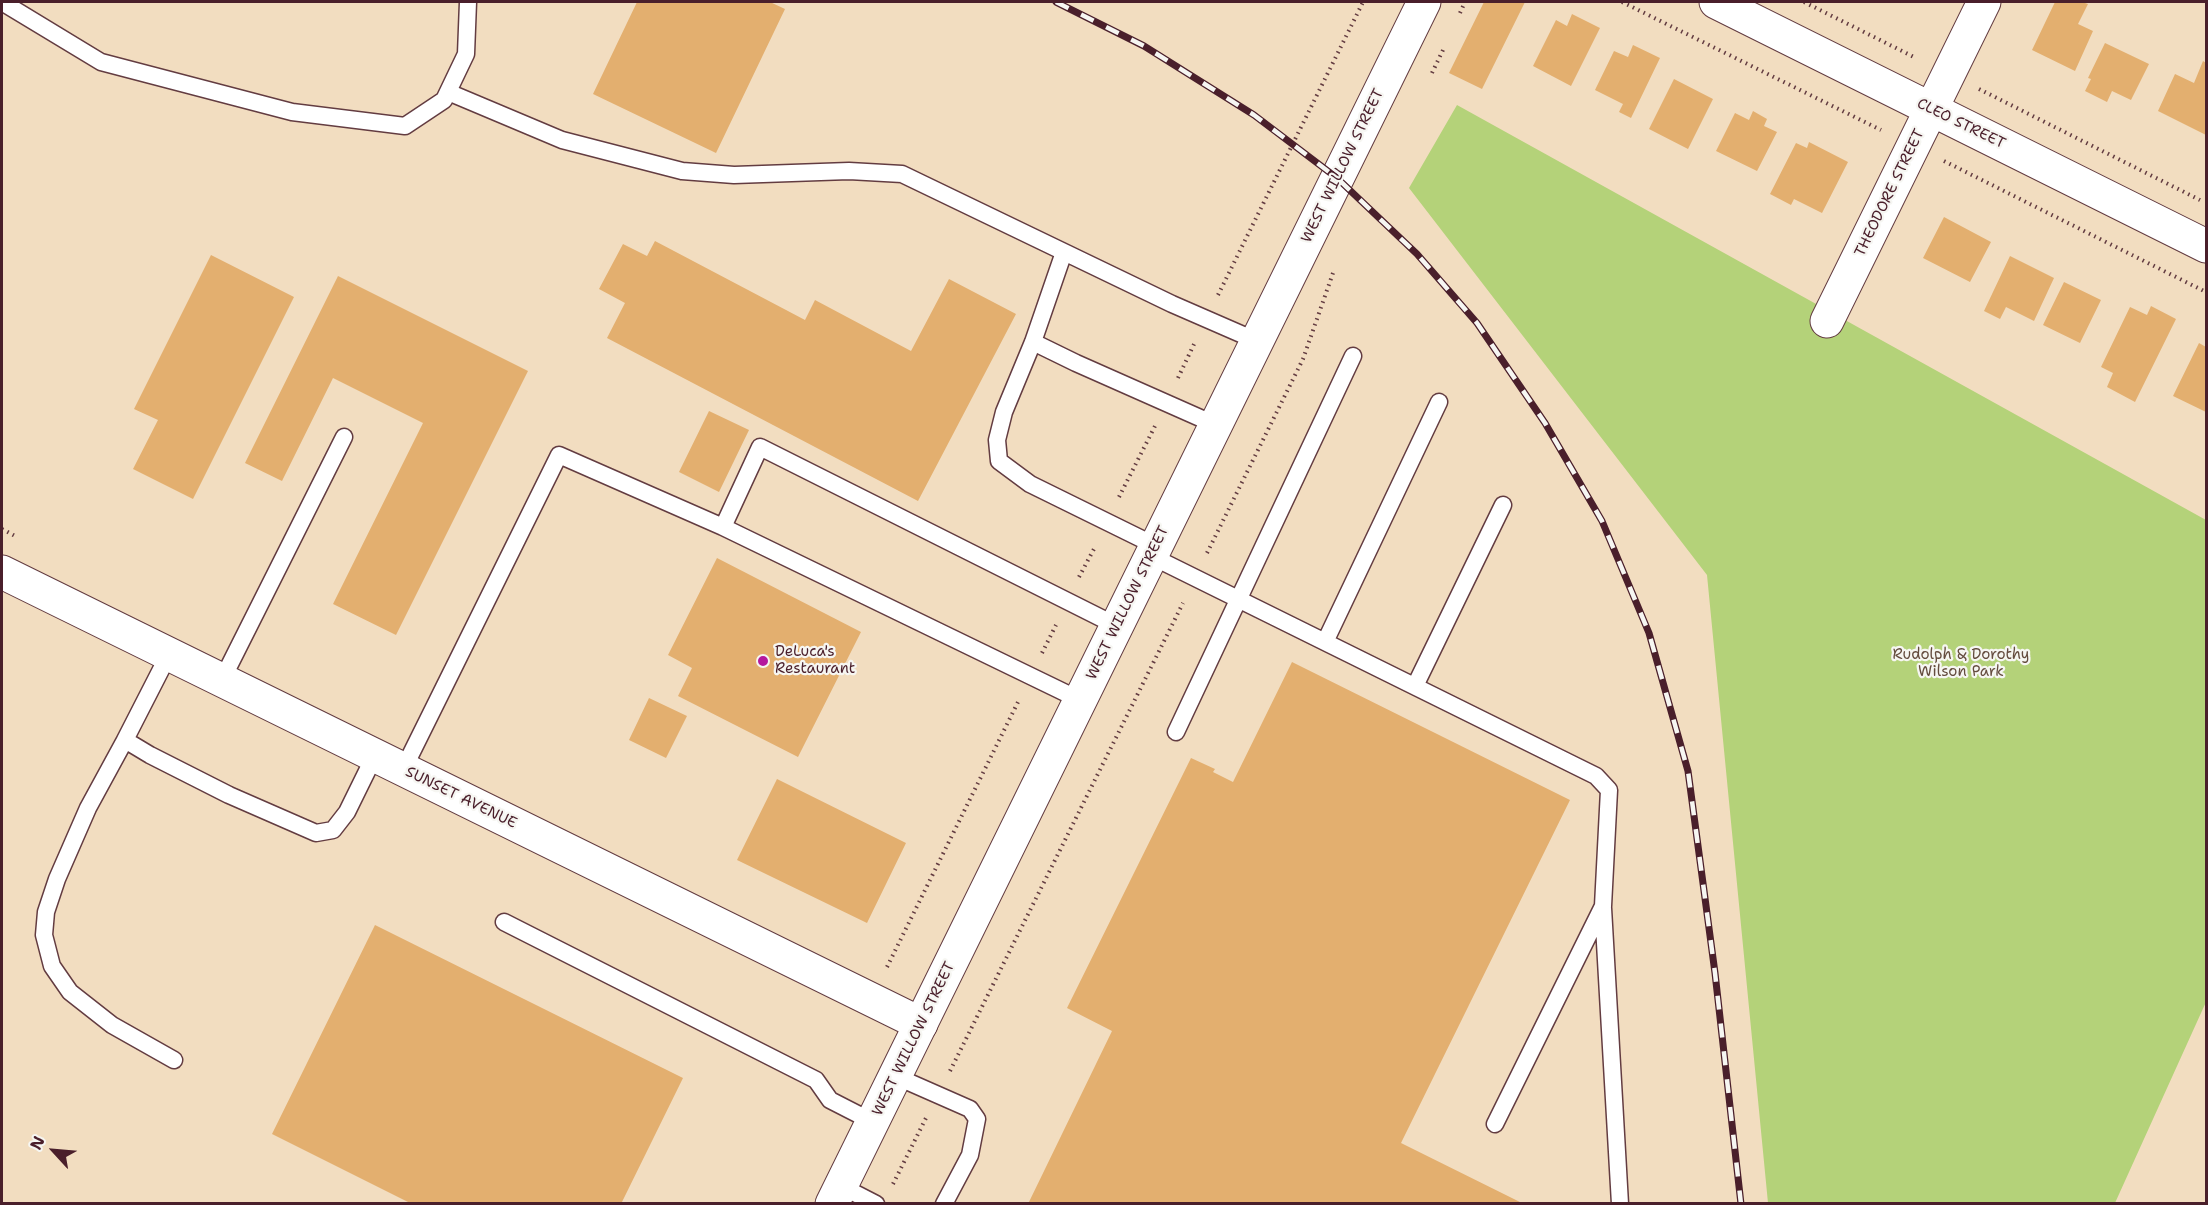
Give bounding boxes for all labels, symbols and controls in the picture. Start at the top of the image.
street label: WEST WILLOW STREET [1298,86,1388,246]
street label: CLEO STREET [1914,95,2008,153]
street label: THEODORE STREET [1851,126,1929,260]
street label: WEST WILLOW STREET [1083,523,1173,683]
place label: DeLuca's Restaurant [775,643,855,678]
park label: Rudolph & Dorothy Wilson Park [1893,646,2029,681]
marker: DeLuca's Restaurant [756,654,770,668]
street label: SUNSET AVENUE [402,763,520,833]
street label: WEST WILLOW STREET [869,959,959,1119]
north arrow [24,1121,84,1181]
text: N [25,1133,50,1153]

